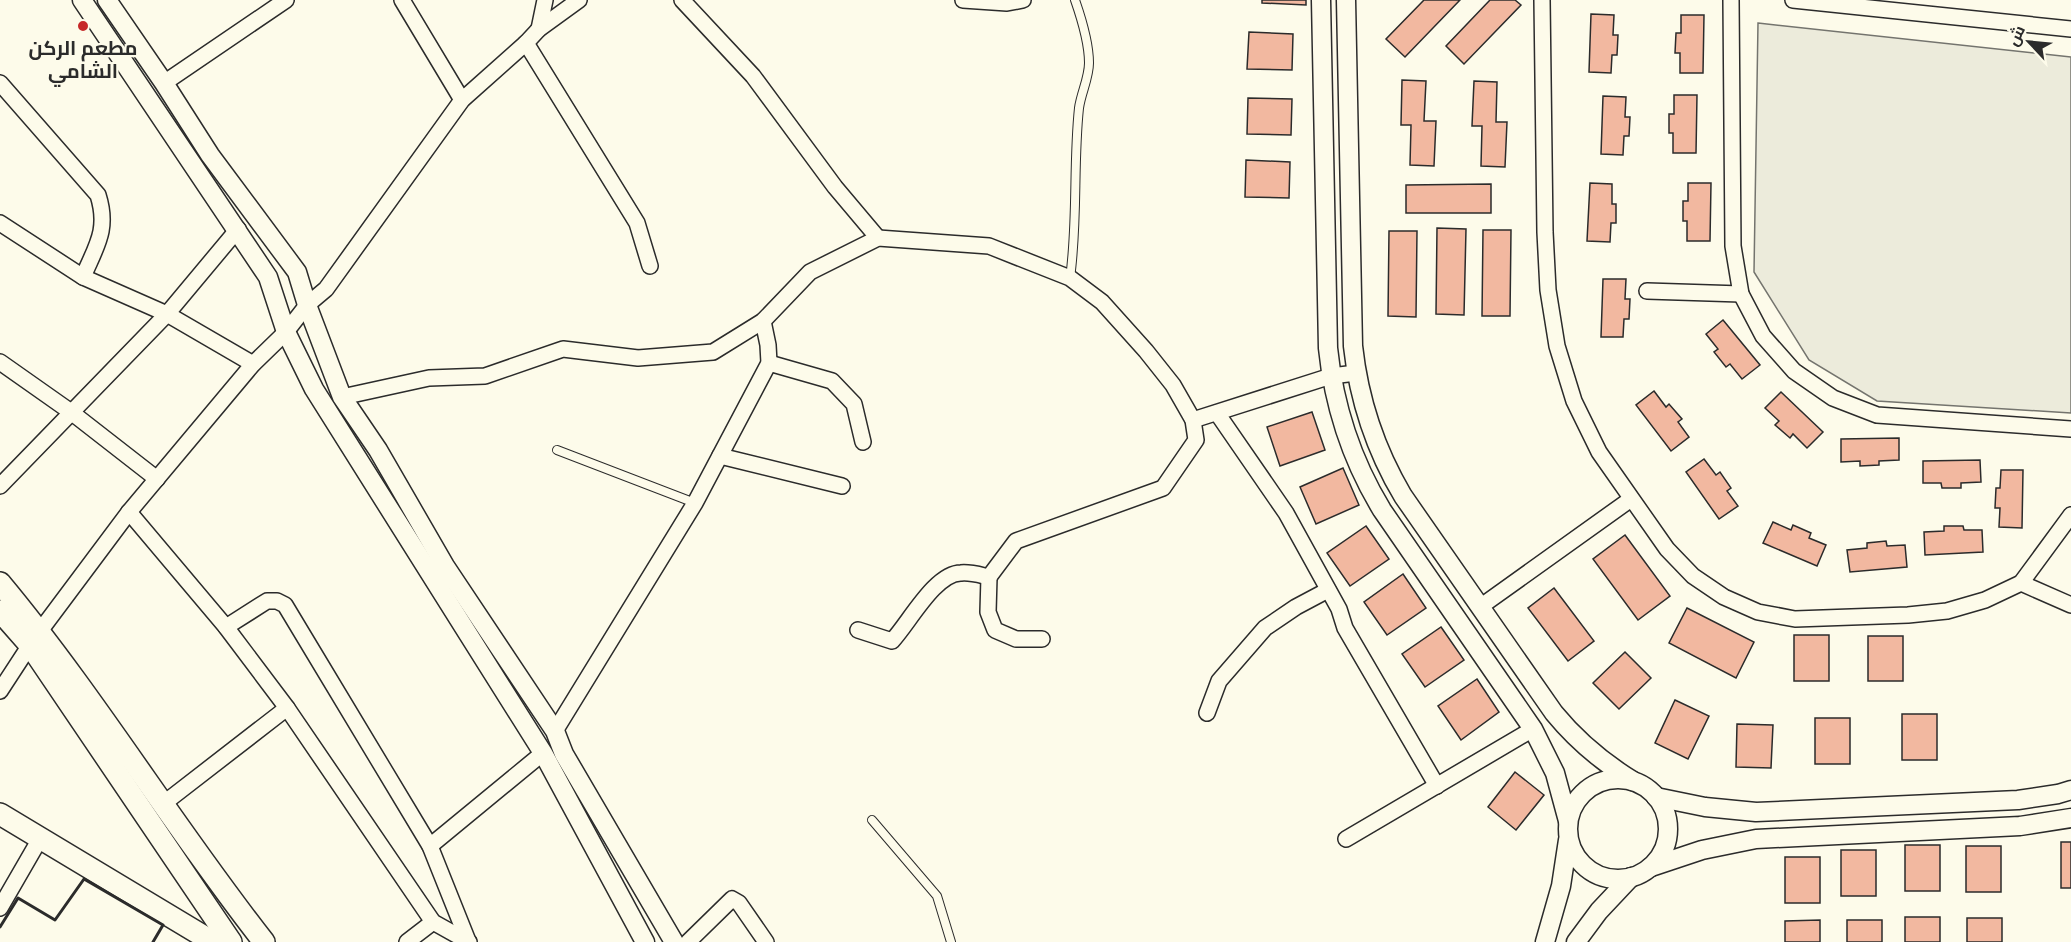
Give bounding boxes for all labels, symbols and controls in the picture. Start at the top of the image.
north arrow [1999,12,2059,72]
marker: مطعم الركن الشامي [76,19,90,33]
text: ش [2003,22,2029,49]
place label: مطعم الركن الشامي [29,36,137,87]

